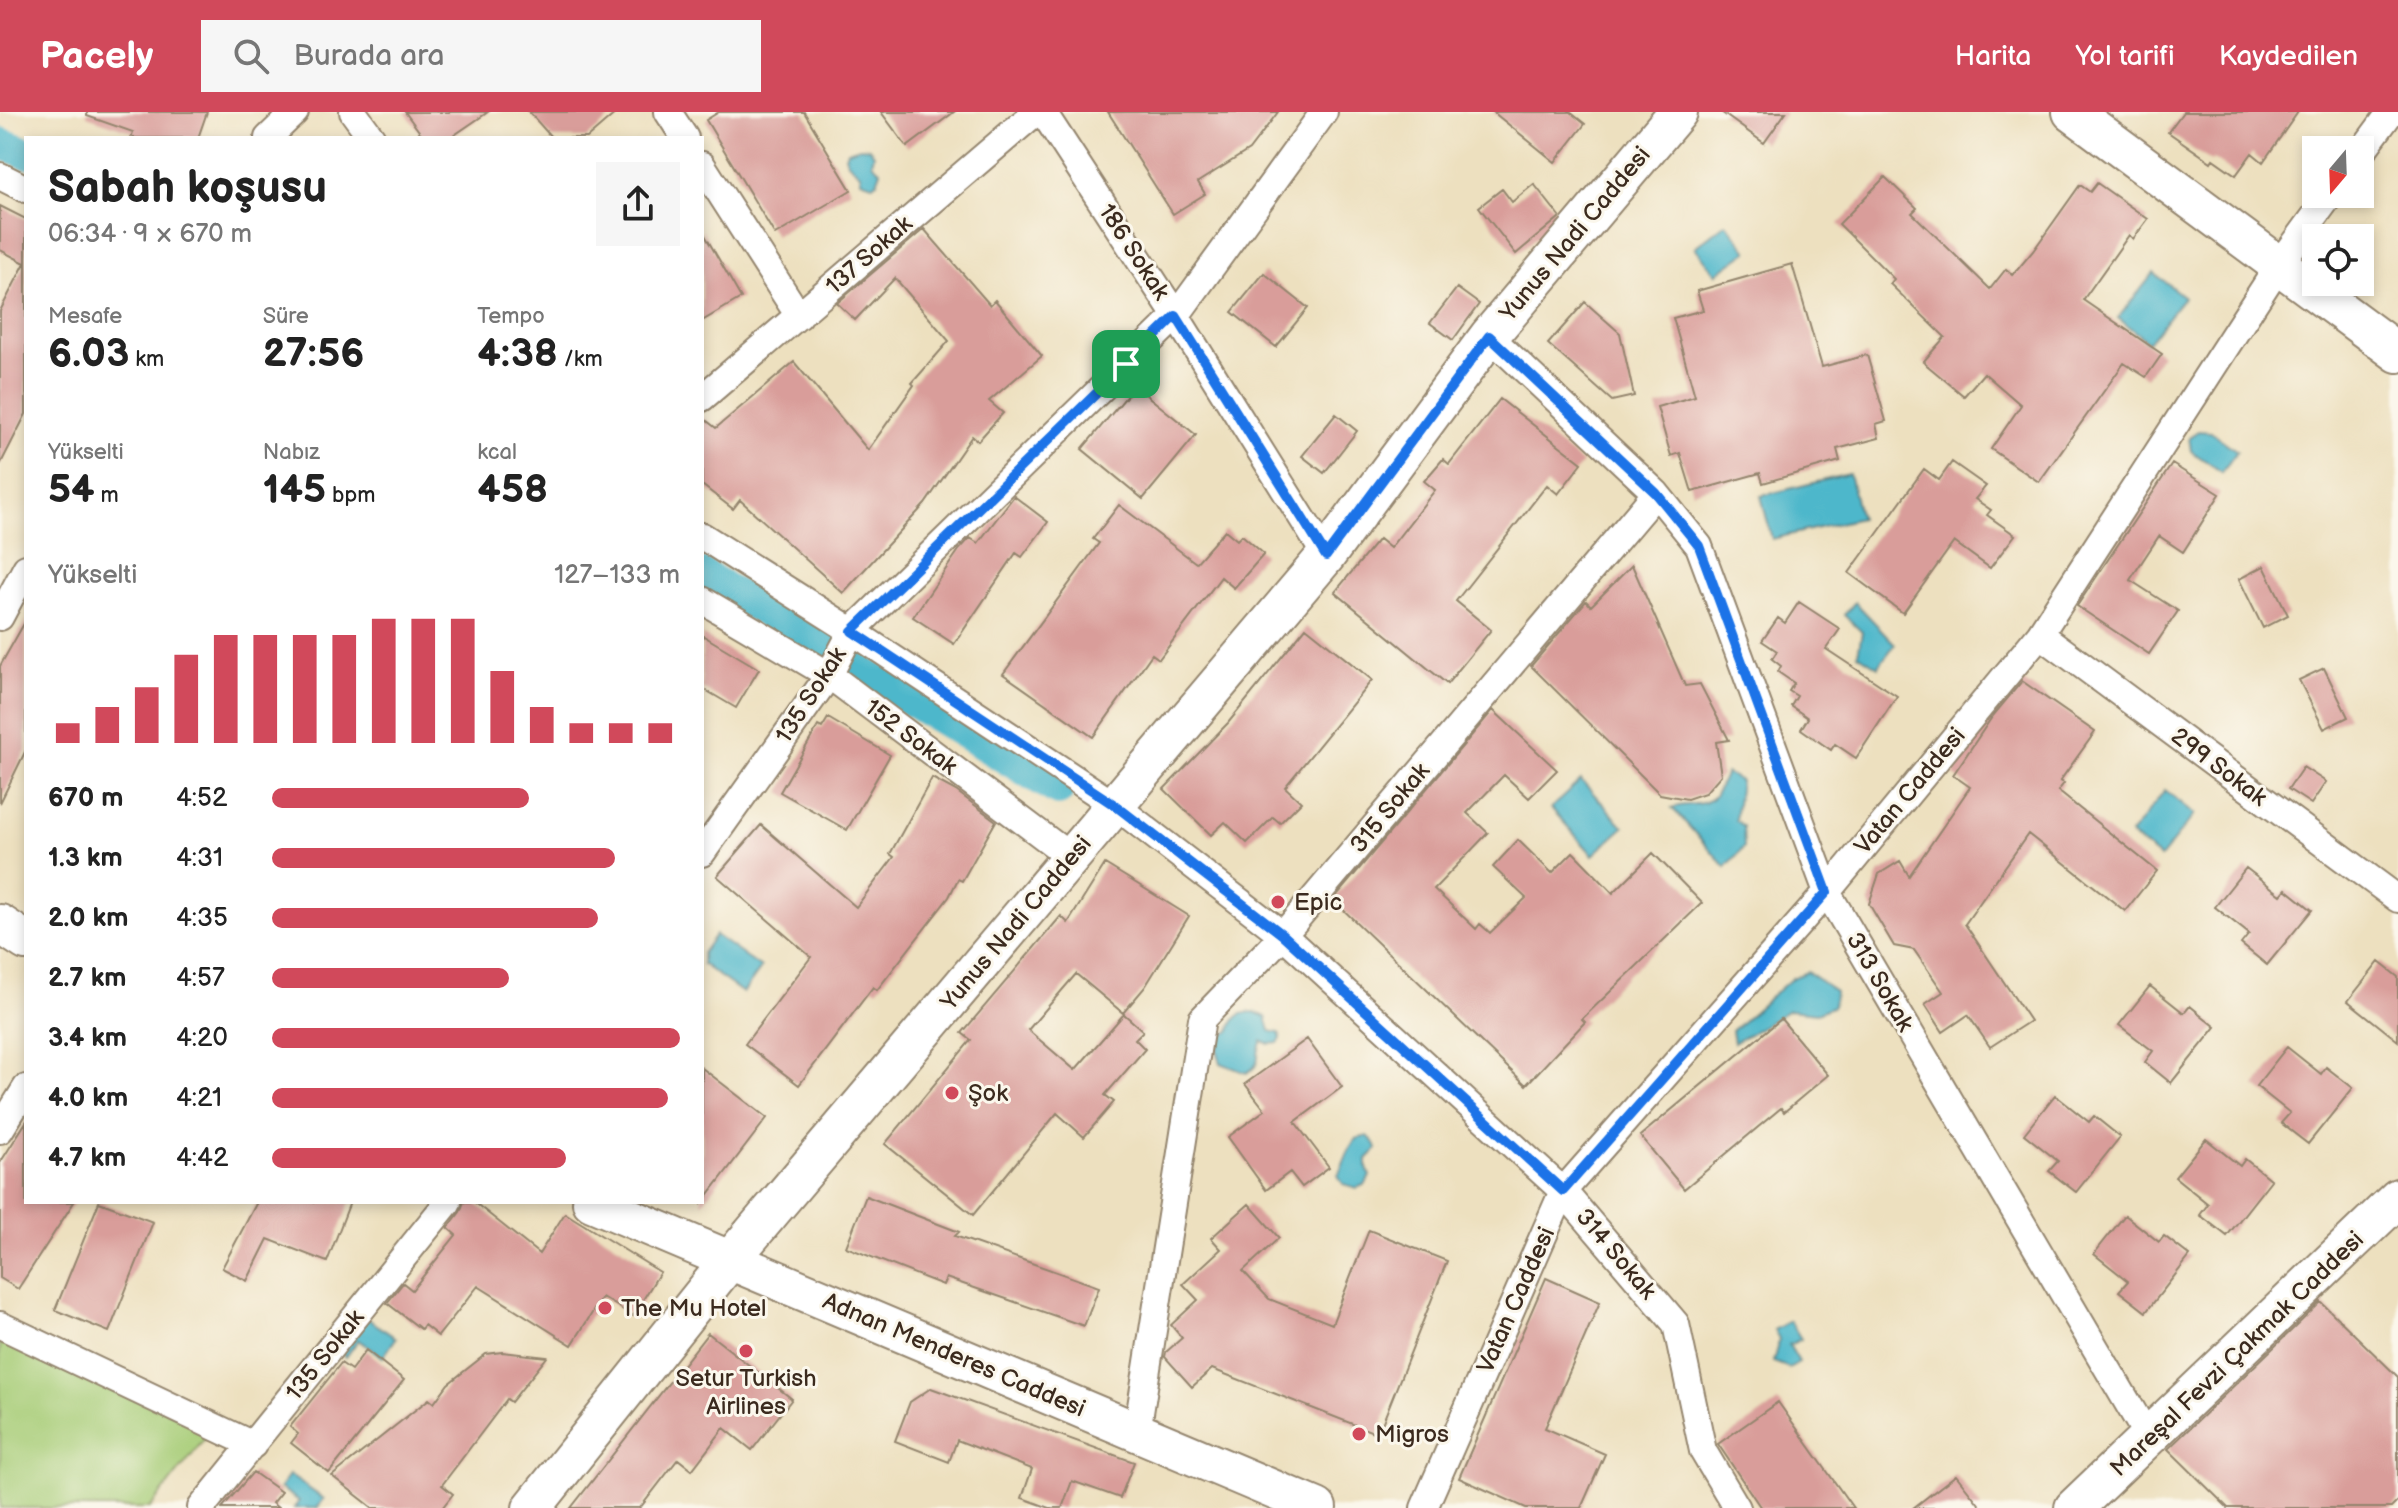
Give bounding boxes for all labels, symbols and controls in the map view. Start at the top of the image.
search box [201,20,761,92]
text: Pacely [40,34,153,79]
icon: search [229,34,273,78]
text: Burada ara [293,38,444,74]
text: Harita [1955,40,2031,73]
text: Yol tarifi [2075,40,2175,73]
text: Kaydedilen [2219,40,2358,73]
north arrow [2302,136,2374,208]
map controls [2302,136,2374,296]
street label: Yunus Nadi Caddesi [1493,141,1656,328]
text: Sabah koşusu [48,162,327,215]
button: share [596,162,680,246]
street label: 186 Sokak [1092,198,1176,306]
street label: 137 Sokak [820,209,918,300]
text: 06:34 · 9 × 670 m [48,219,252,250]
button: locate [2302,224,2374,296]
text: Mesafe [48,303,122,330]
text: Süre [263,303,309,330]
text: Tempo [477,303,545,330]
text: 6.03 [48,330,129,378]
text: 27:56 [263,330,365,378]
text: 4:38 [477,330,558,378]
pin [1092,330,1160,398]
icon: arrive [1104,342,1148,386]
text: km [129,346,164,373]
text: /km [558,346,603,373]
text: Yükselti [48,439,124,466]
text: Nabız [263,439,320,466]
text: kcal [477,439,517,466]
text: 54 [48,466,95,514]
text: 145 [263,466,326,514]
text: 458 [477,466,548,514]
text: m [95,482,119,509]
text: bpm [326,482,375,509]
text: Yükselti [48,560,138,591]
text: 127–133 m [554,560,680,591]
street label: 135 Sokak [769,641,853,748]
street label: 152 Sokak [859,693,963,781]
street label: 299 Sokak [2165,721,2273,813]
street label: Vatan Caddesi [1849,722,1971,860]
street label: 315 Sokak [1344,757,1436,859]
text: 670 m [48,783,124,814]
text: 4:52 [176,783,227,814]
street label: Yunus Nadi Caddesi [934,830,1097,1017]
text: 1.3 km [48,843,123,874]
text: 4:31 [176,843,223,874]
place label: Epic [1294,888,1342,917]
marker: Epic [1269,893,1287,911]
text: 2.0 km [48,903,128,934]
text: 4:35 [176,903,228,934]
street label: 313 Sokak [1840,927,1920,1037]
text: 2.7 km [48,963,126,994]
text: 4:57 [176,963,225,994]
text: 3.4 km [48,1023,127,1054]
text: 4:20 [176,1023,228,1054]
place label: Şok [968,1079,1008,1108]
text: 4.0 km [48,1083,128,1114]
text: 4:21 [176,1083,222,1114]
marker: Şok [943,1084,961,1102]
text: 4.7 km [48,1143,126,1174]
text: 4:42 [176,1143,228,1174]
street label: 314 Sokak [1570,1203,1662,1305]
street label: Vatan Caddesi [1471,1223,1561,1377]
street label: Mareşal Fevzi Çakmak Caddesi [2104,1225,2370,1483]
street label: Adnan Menderes Caddesi [818,1287,1090,1423]
place label: The Mu Hotel [621,1294,766,1323]
marker: The Mu Hotel [596,1299,614,1317]
street label: 135 Sokak [280,1303,371,1406]
marker: Setur Turkish Airlines [737,1342,755,1360]
place label: Setur Turkish Airlines [675,1364,817,1421]
place label: Migros [1375,1420,1449,1449]
marker: Migros [1350,1425,1368,1443]

